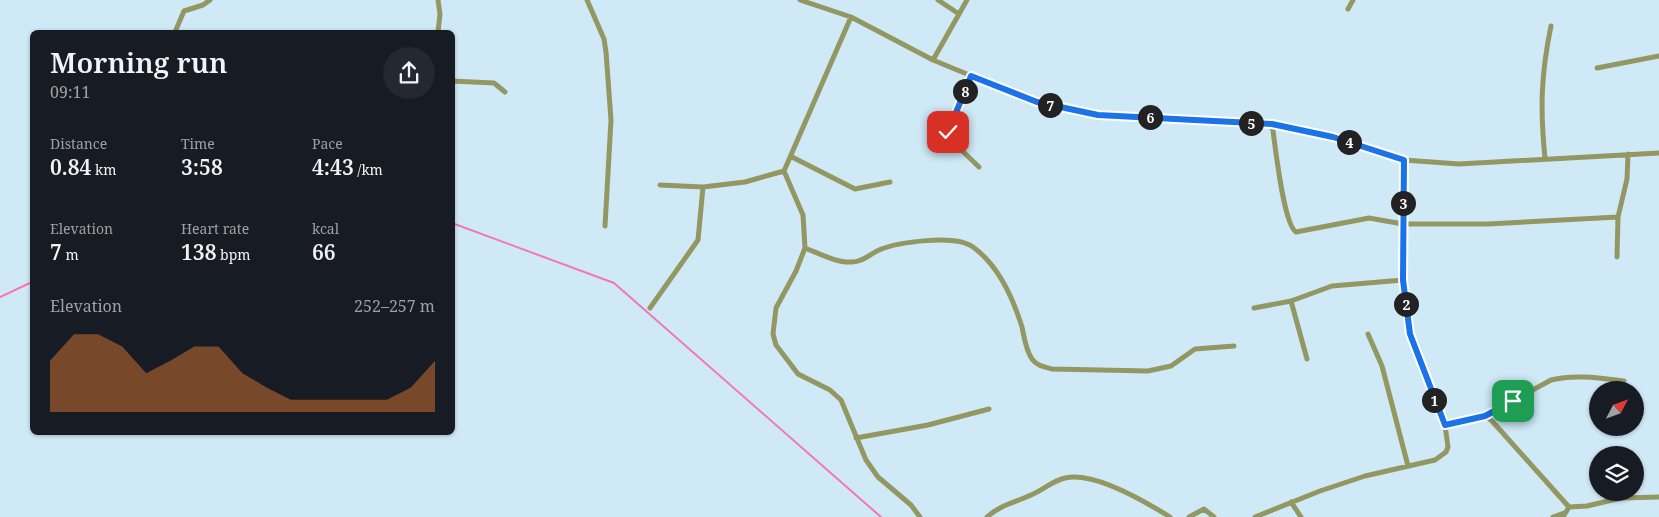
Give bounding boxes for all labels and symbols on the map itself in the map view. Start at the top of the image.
pin: 8 [952,78,978,104]
pin: 7 [1038,92,1062,118]
pin: 6 [1138,104,1162,130]
pin: 5 [1238,110,1264,136]
pin [927,111,969,153]
pin: 4 [1336,130,1362,154]
pin: 3 [1390,190,1416,216]
pin: 2 [1394,292,1418,316]
pin [1492,380,1534,422]
north arrow [1589,381,1644,436]
pin: 1 [1422,388,1446,412]

